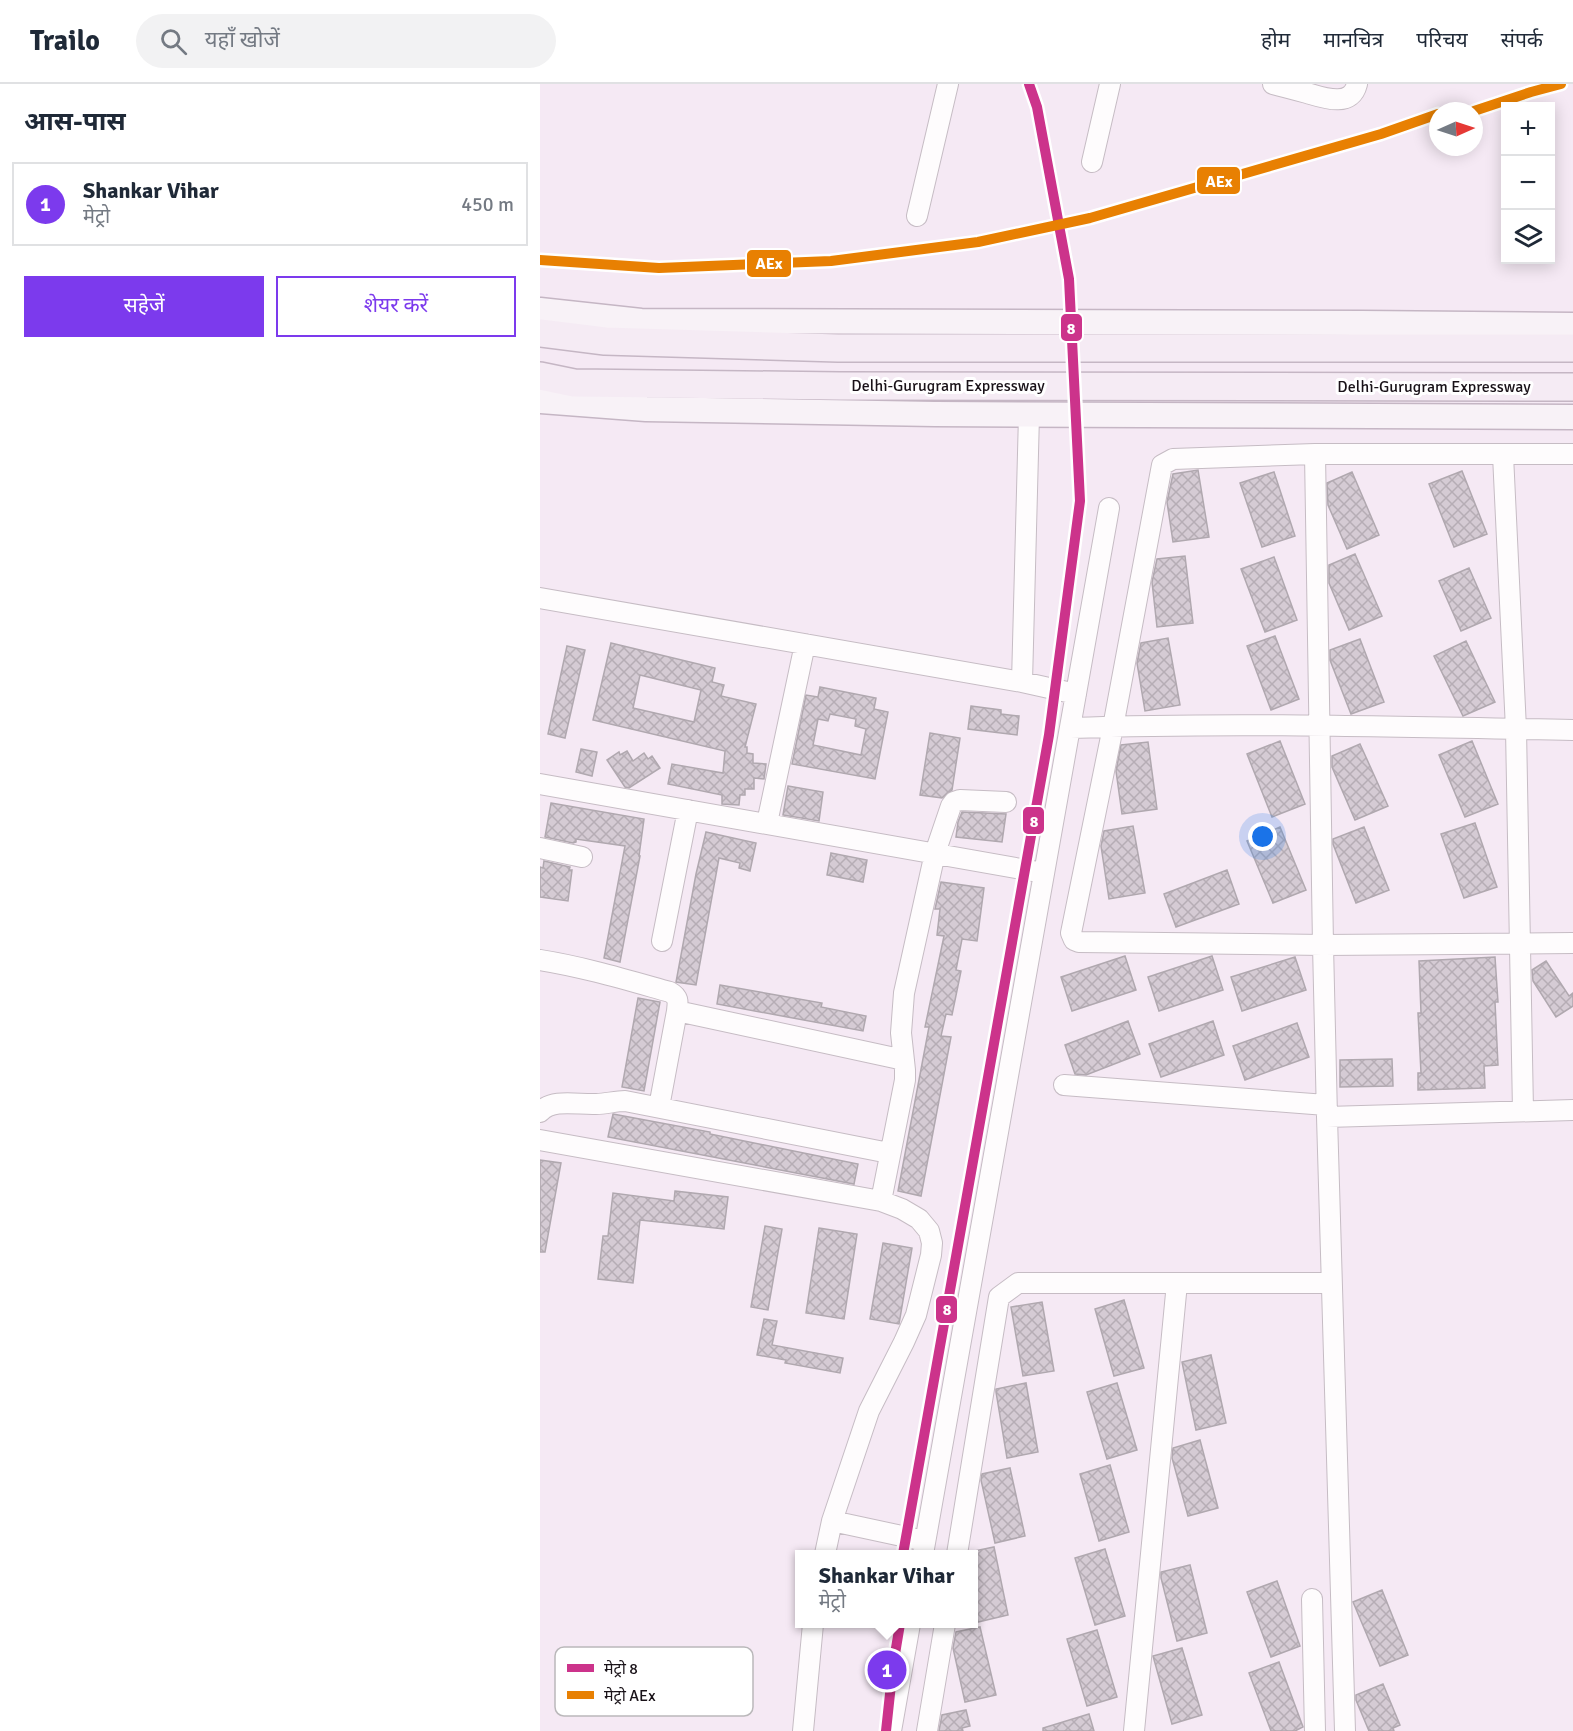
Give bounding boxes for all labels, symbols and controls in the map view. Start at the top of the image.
search box [136,14,556,68]
text: Trailo [30,24,100,58]
icon: search [157,25,190,58]
text: यहाँ खोजें [205,26,280,53]
text: होम [1261,27,1290,53]
text: मानचित्र [1323,27,1383,53]
text: परिचय [1416,27,1468,53]
text: संपर्क [1501,27,1543,53]
north arrow [1429,102,1483,156]
map controls [1501,102,1555,264]
button: + [1501,102,1555,156]
text: आस-पास [24,106,126,138]
button: − [1501,156,1555,210]
line badge: AEx [1196,166,1241,195]
text: AEx [1205,172,1233,192]
text: Shankar Vihar [83,177,219,204]
text: 1 [40,192,51,217]
text: 450 m [461,192,514,217]
text: मेट्रो [83,204,110,229]
button: layers [1501,210,1555,264]
line badge: AEx [746,249,792,278]
text: AEx [755,254,783,274]
button: सहेजें [24,276,264,337]
button: शेयर करें [276,276,516,337]
line badge: 8 [1060,313,1083,342]
text: 8 [1067,319,1076,339]
street label: Delhi-Gurugram Expressway [851,376,1045,396]
street label: Delhi-Gurugram Expressway [1337,377,1531,397]
line badge: 8 [1022,806,1045,835]
text: 8 [1030,812,1039,832]
your location [1248,822,1277,851]
line badge: 8 [935,1295,958,1324]
text: 8 [943,1300,952,1320]
popup [795,1550,978,1628]
text: Shankar Vihar [819,1562,954,1589]
text: मेट्रो [819,1589,846,1614]
legend [555,1647,753,1716]
pin: 1 [868,1648,906,1692]
text: मेट्रो 8 [604,1659,638,1679]
text: मेट्रो AEx [604,1686,656,1706]

